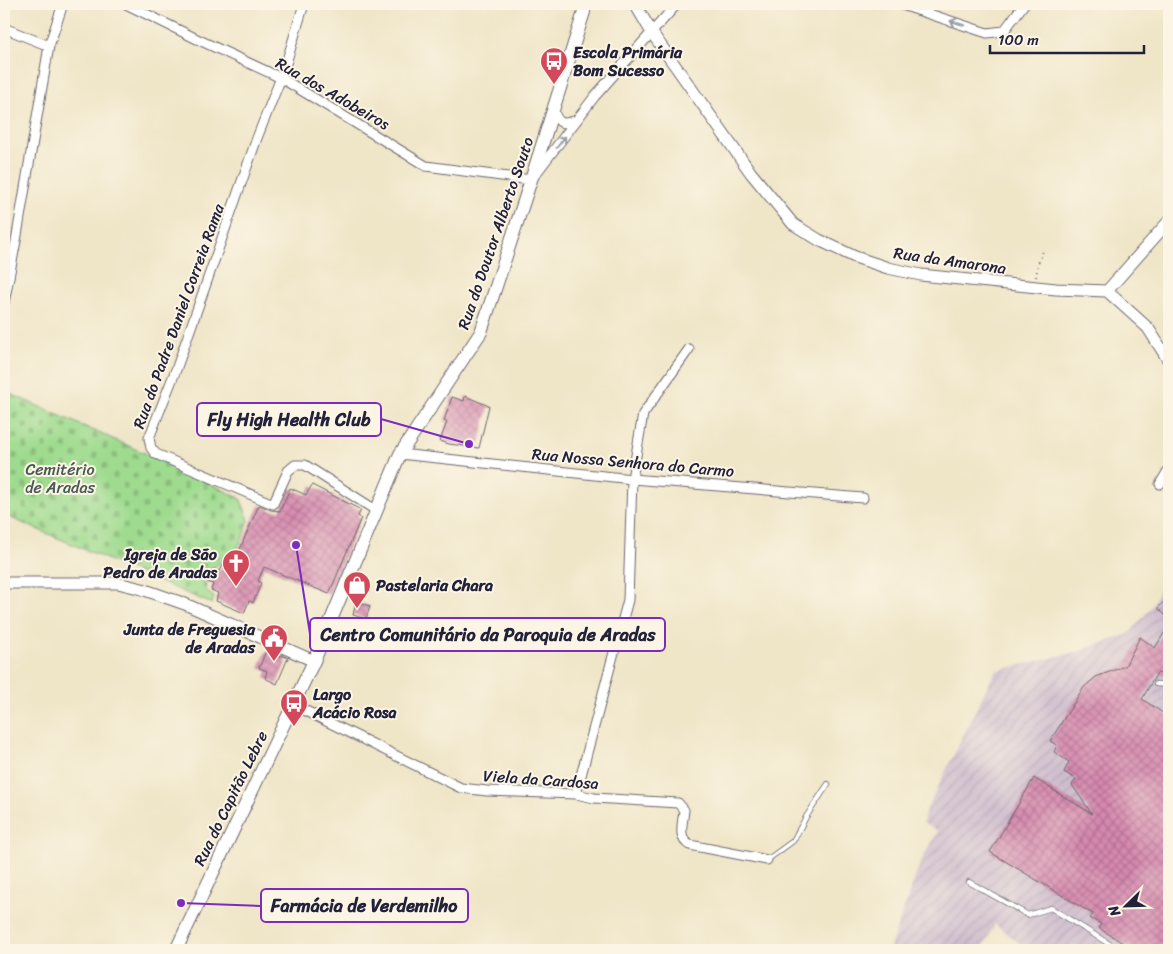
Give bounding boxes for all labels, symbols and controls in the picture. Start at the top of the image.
one-way arrow [949,18,965,27]
scale bar [990,22,1144,54]
text: 100 m [998,27,1039,53]
place label: Escola Primária Bom Sucesso [573,38,683,85]
bus stop icon: Escola Primária Bom Sucesso [539,46,569,85]
street label: Rua dos Adobeiros [270,49,396,138]
street label: Rua do Doutor Alberto Souto [449,133,542,333]
one-way arrow [555,136,566,149]
street label: Rua do Padre Daniel Correia Rama [124,199,233,433]
street label: Rua da Amarona [892,238,1008,283]
callout: Fly High Health Club [197,403,381,436]
text: Fly High Health Club [206,404,371,436]
street label: Rua Nossa Senhora do Carmo [531,439,735,486]
park label: Cemitério de Aradas [25,455,96,502]
place label: Igreja de São Pedro de Aradas [103,540,218,587]
church icon: Igreja de São Pedro de Aradas [221,548,251,587]
shop icon: Pastelaria Chara [342,570,372,609]
place label: Pastelaria Chara [376,571,493,600]
place label: Junta de Freguesia de Aradas [123,615,256,662]
callout: Centro Comunitário da Paroquia de Aradas [310,618,665,651]
text: Centro Comunitário da Paroquia de Aradas [319,619,656,651]
public building icon: Junta de Freguesia de Aradas [259,623,289,662]
place label: Largo Acácio Rosa [312,680,396,727]
bus stop icon: Largo Acácio Rosa [279,688,309,727]
street label: Rua do Capitão Lebre [185,726,276,871]
street label: Viela da Cardosa [482,761,600,798]
north arrow [1100,882,1150,932]
callout: Farmácia de Verdemilho [261,889,468,922]
text: Farmácia de Verdemilho [270,890,458,922]
text: N [1101,901,1128,921]

